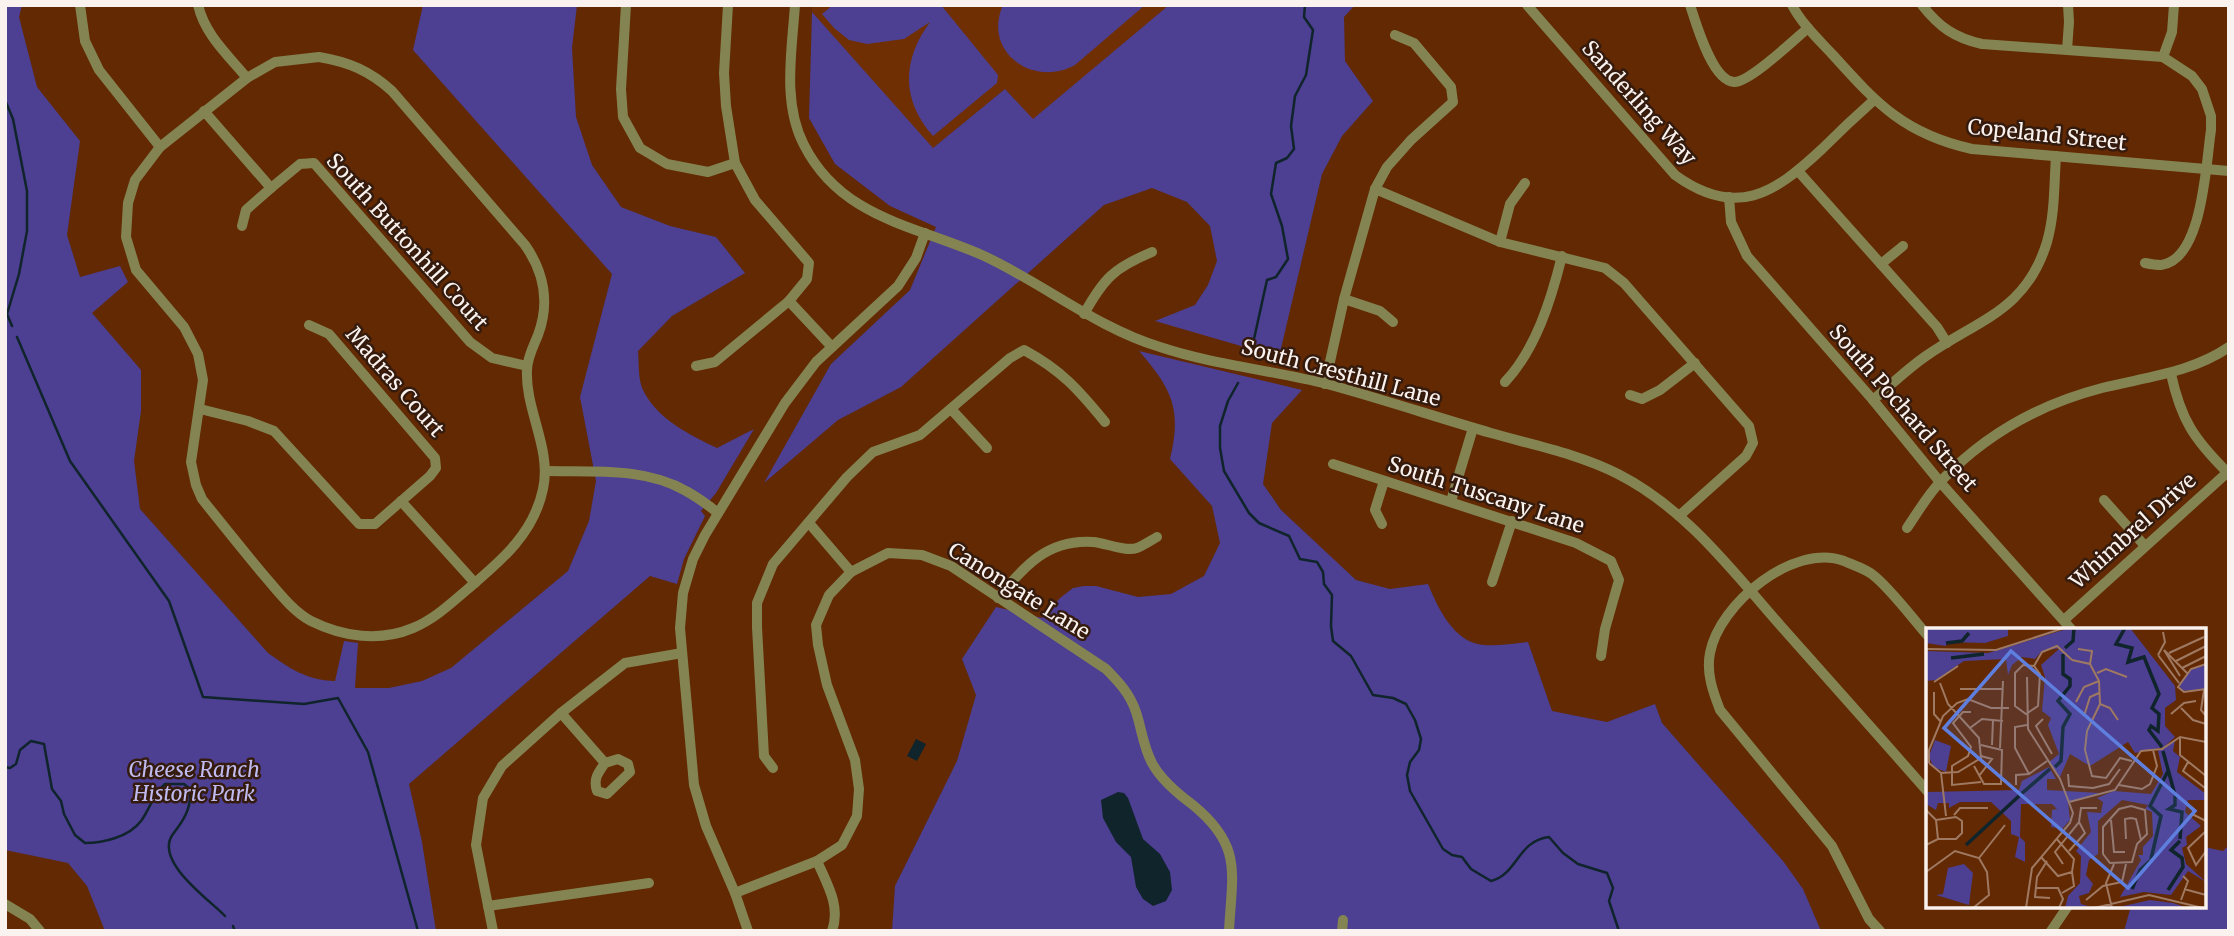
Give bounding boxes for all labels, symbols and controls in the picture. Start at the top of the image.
street label: Sanderling Way [1576,35,1703,171]
street label: Copeland Street [1966,113,2128,156]
street label: South Buttonhill Court [321,148,494,336]
street label: South Pochard Street [1823,319,1983,497]
street label: Madras Court [340,321,451,442]
street label: South Cresthill Lane [1239,333,1444,412]
street label: South Tuscany Lane [1384,450,1588,539]
street label: Whimbrel Drive [2063,467,2202,595]
street label: Canongate Lane [943,536,1095,645]
inset map [1926,628,2206,908]
park label: Cheese Ranch Historic Park [128,756,260,807]

